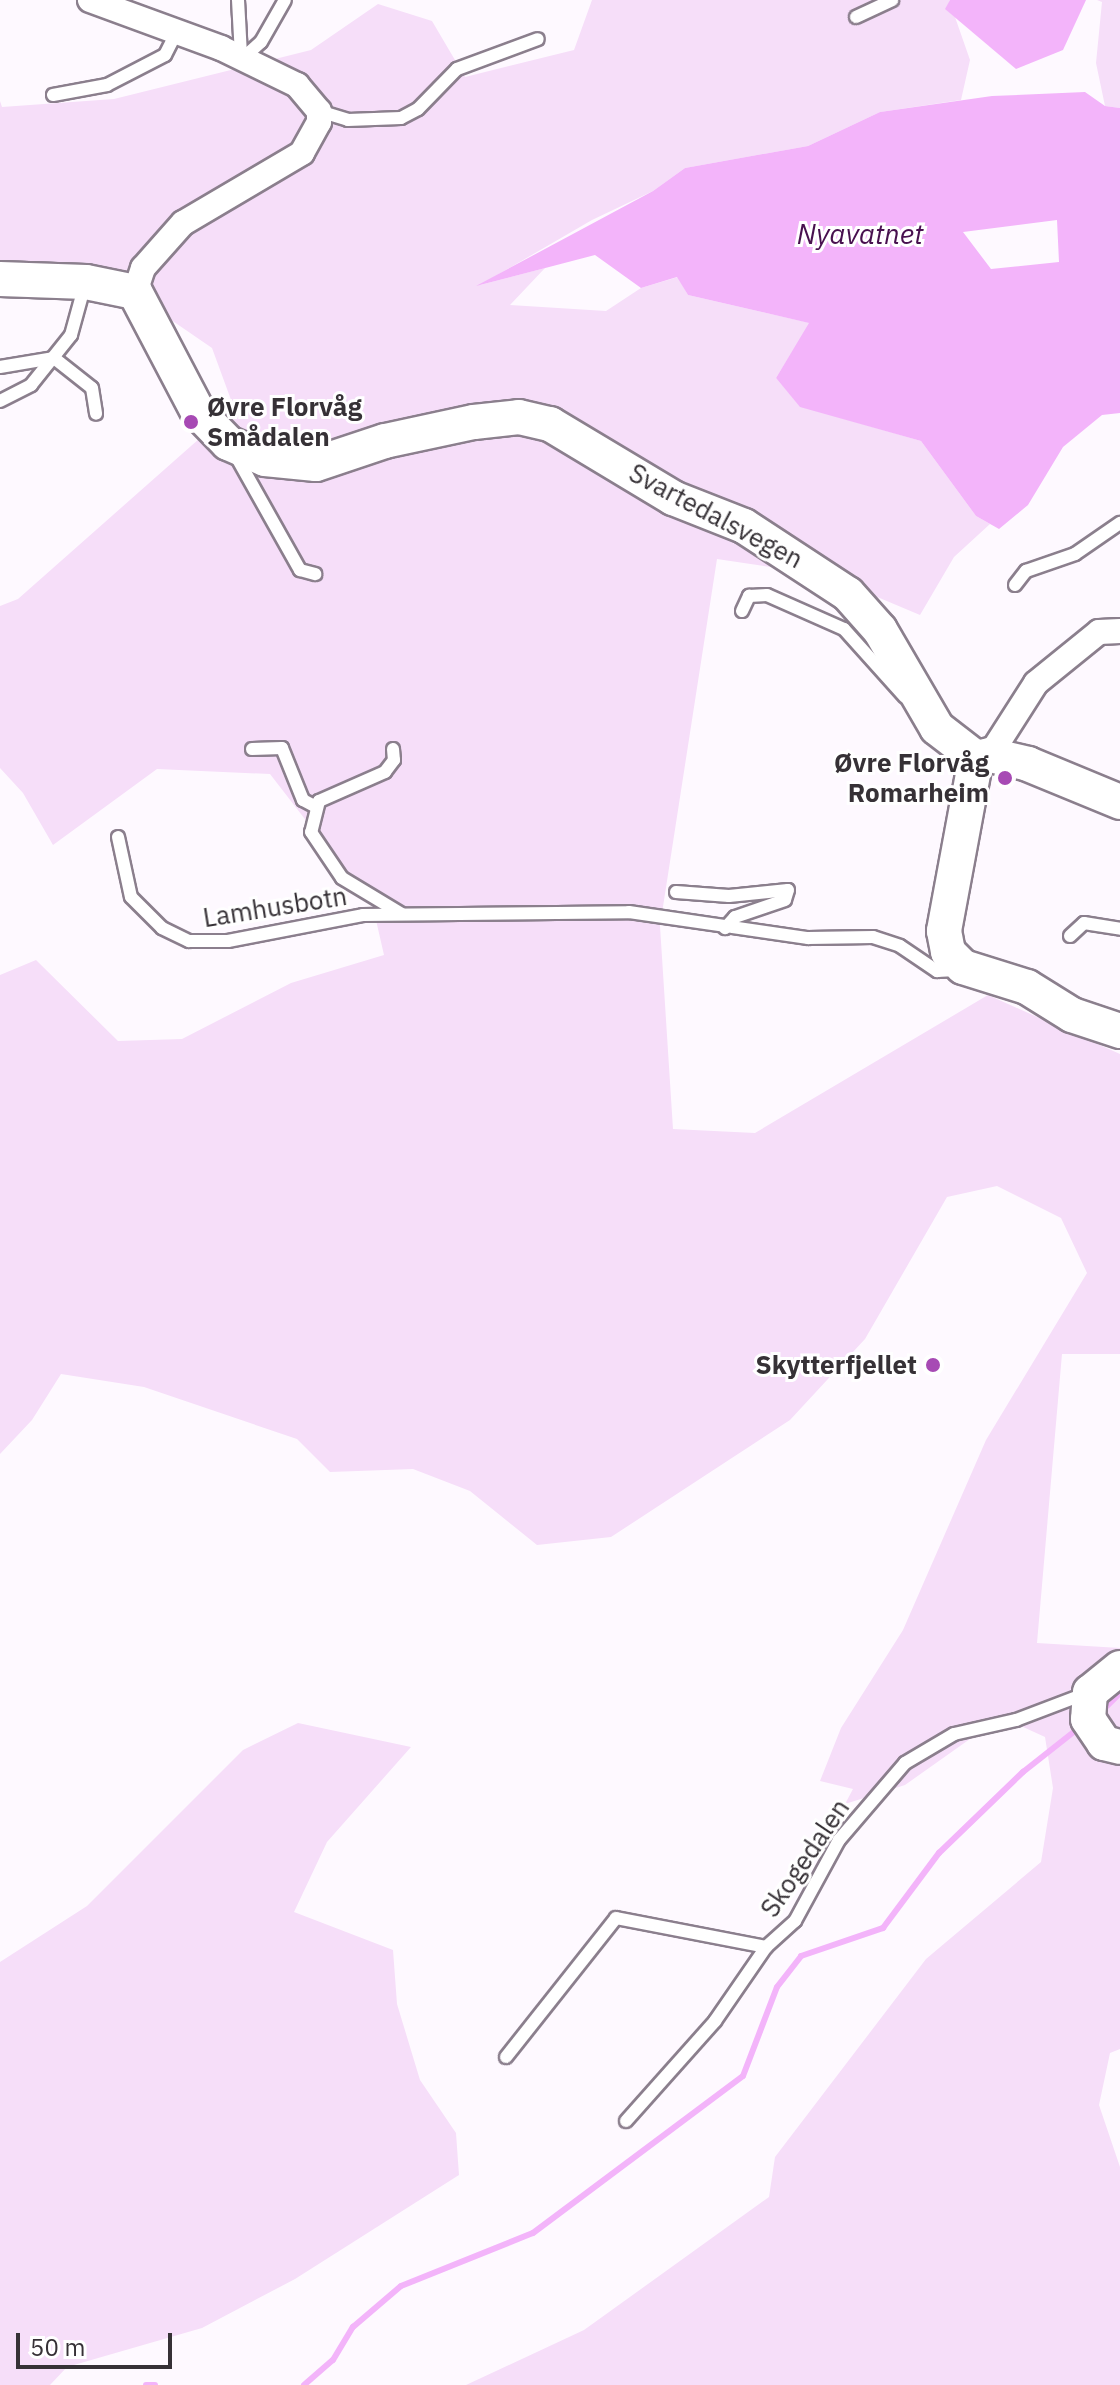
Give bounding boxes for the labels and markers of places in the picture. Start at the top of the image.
place label: Øvre Florvåg Smådalen [207,391,362,452]
marker: Øvre Florvåg Smådalen [182,413,200,431]
place label: Øvre Florvåg Romarheim [834,747,989,808]
marker: Øvre Florvåg Romarheim [996,769,1014,787]
place label: Skytterfjellet [755,1349,917,1381]
marker: Skytterfjellet [924,1356,942,1374]

